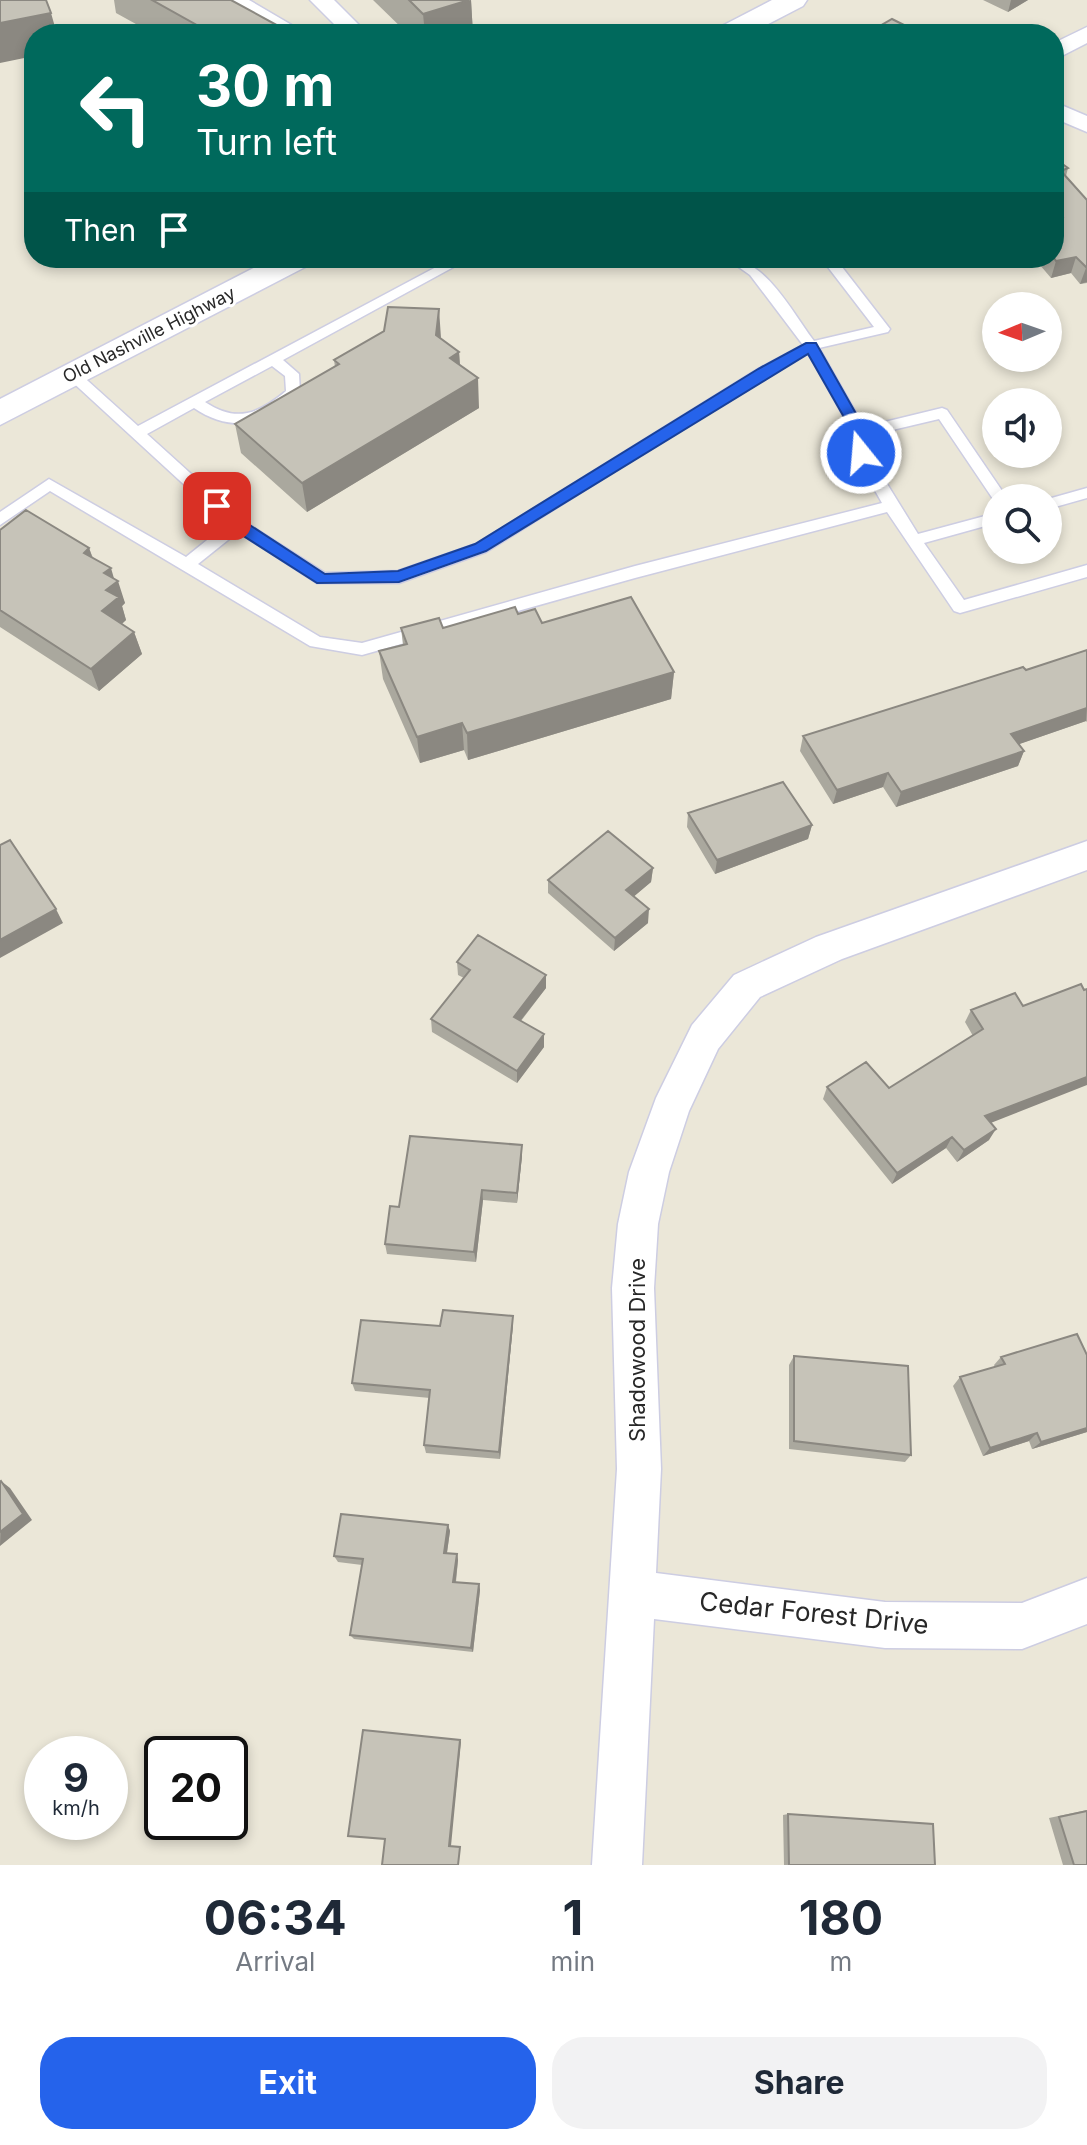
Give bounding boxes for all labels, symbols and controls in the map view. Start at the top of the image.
text: 30 m [196,52,334,120]
icon: left [64,56,168,160]
text: Turn left [196,120,337,164]
icon: arrive [152,208,196,252]
text: Then [64,212,136,248]
street label: Old Nashville Highway [59,282,238,387]
north arrow [982,292,1062,372]
map controls [982,292,1062,564]
button: sound [982,388,1062,468]
position arrow [819,411,903,495]
pin [183,472,251,540]
icon: arrive [195,484,239,528]
button: search [982,484,1062,564]
street label: Shadowood Drive [624,1258,650,1442]
street label: Cedar Forest Drive [698,1585,930,1640]
speed limit sign: 20 [144,1736,248,1840]
text: 9 [63,1753,89,1802]
text: km/h [52,1796,100,1820]
text: 06:34 [204,1888,347,1947]
text: 1 [562,1888,583,1947]
text: 180 [799,1888,883,1947]
text: Arrival [235,1946,315,1977]
text: min [551,1946,595,1977]
text: m [830,1946,852,1977]
button: Exit [40,2037,536,2129]
button: Share [552,2037,1047,2129]

